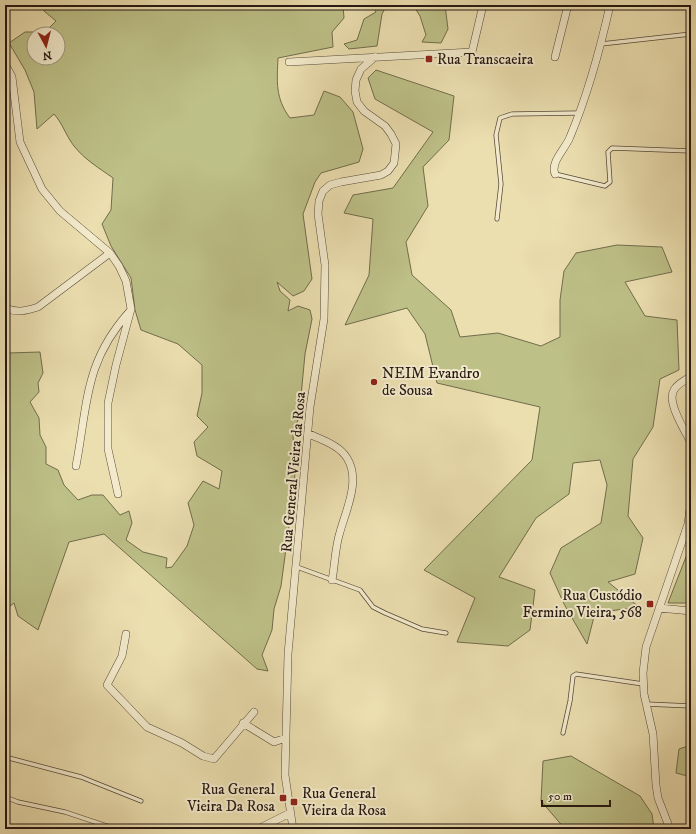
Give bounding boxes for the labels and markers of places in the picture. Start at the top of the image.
place label: Rua Transcaeira [437,50,534,69]
marker: Rua Transcaeira [424,54,434,64]
place label: NEIM Evandro de Sousa [382,364,480,400]
marker: NEIM Evandro de Sousa [369,377,379,387]
place label: Rua Custódio Fermino Vieira, 568 [523,586,642,622]
marker: Rua Custódio Fermino Vieira, 568 [645,599,655,609]
place label: Rua General Vieira Da Rosa [186,780,276,816]
place label: Rua General Vieira da Rosa [301,784,387,820]
marker: Rua General Vieira Da Rosa [278,793,288,803]
marker: Rua General Vieira da Rosa [289,797,299,807]

